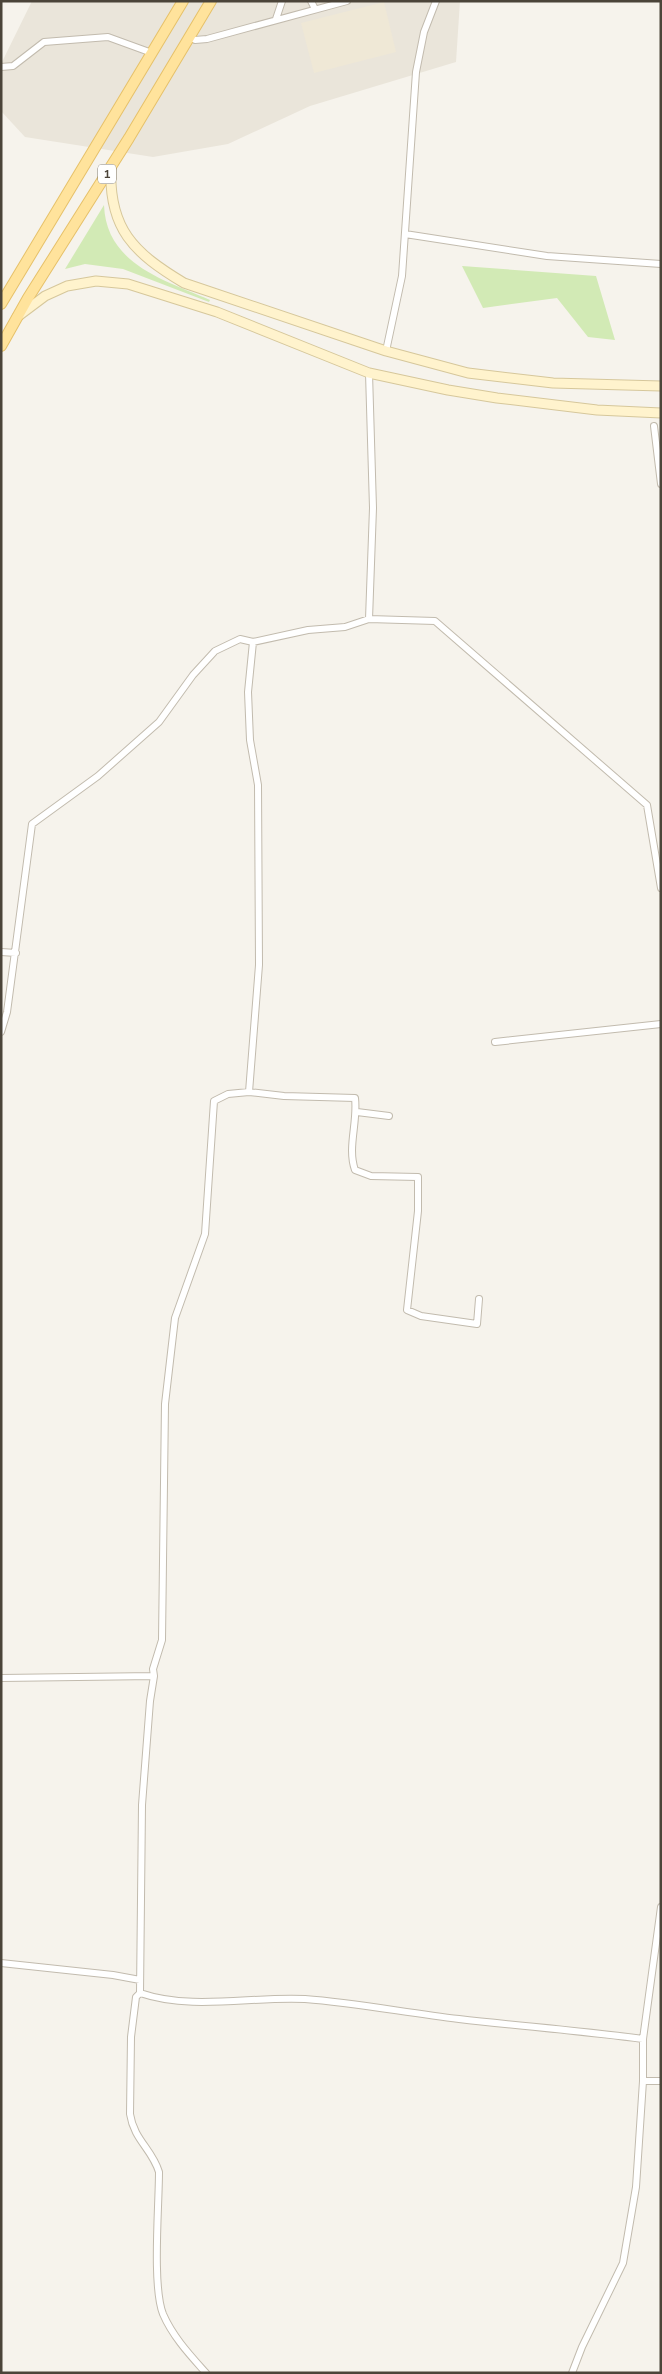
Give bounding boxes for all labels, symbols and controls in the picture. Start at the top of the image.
road number: 1 [98,164,116,183]

